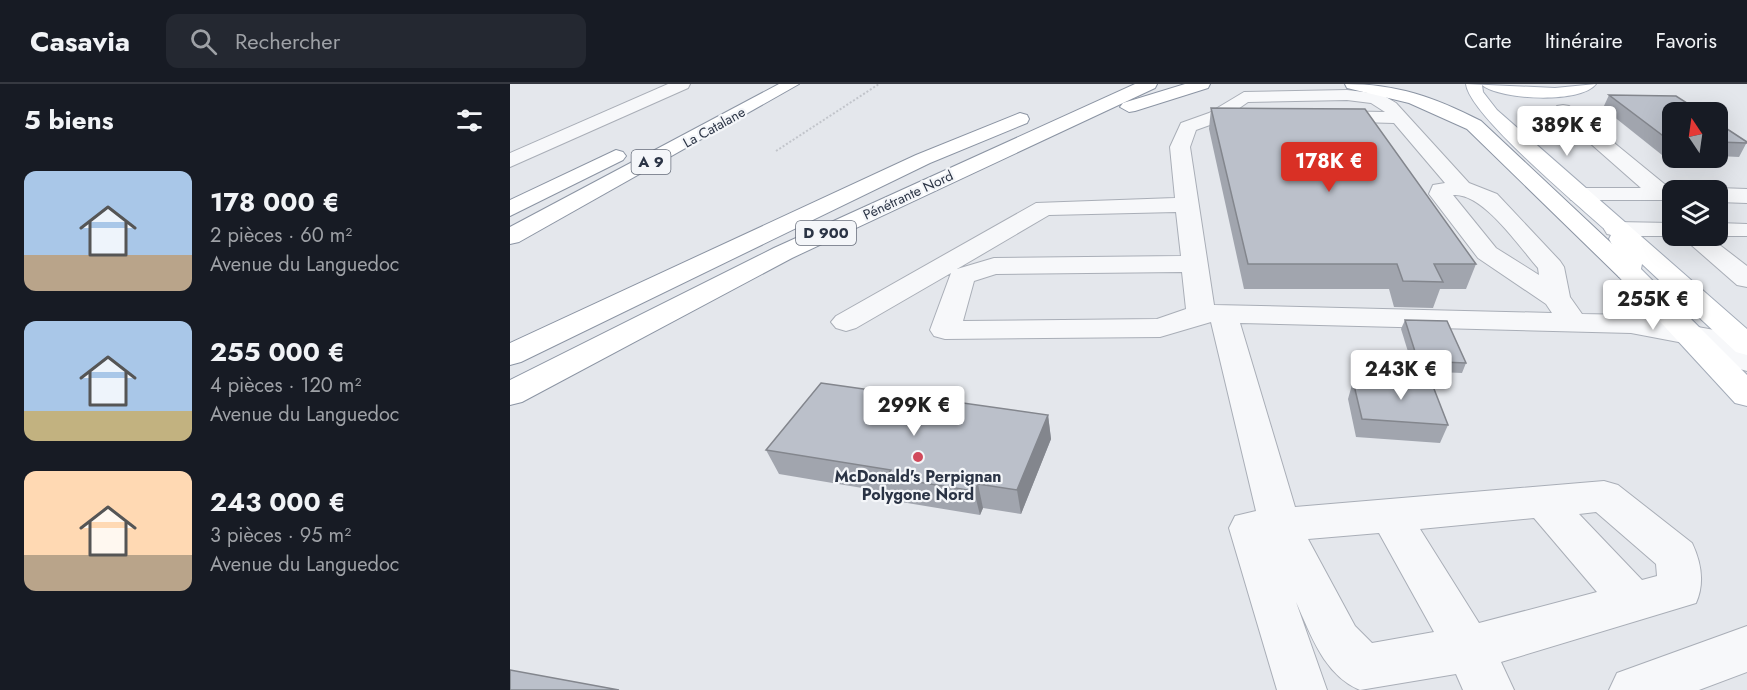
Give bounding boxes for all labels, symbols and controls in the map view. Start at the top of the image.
search box [166,14,586,68]
text: Casavia [30,21,130,62]
icon: search [187,25,220,58]
text: Rechercher [235,25,340,57]
text: Carte [1464,26,1512,56]
text: Itinéraire [1545,26,1623,56]
text: Favoris [1656,26,1717,56]
text: 5 biens [24,101,114,139]
street label: La Catalane [679,102,749,152]
north arrow [1662,102,1728,168]
map controls [1662,102,1728,246]
icon: filters [453,104,486,137]
pin: 389K € [1518,106,1616,157]
text: 389K € [1531,111,1603,140]
pin: 178K € [1280,142,1378,193]
text: 178K € [1295,147,1363,176]
road number: A 9 [632,150,670,174]
street label: Pénétrante Nord [860,165,956,225]
button: layers [1662,180,1728,246]
text: 178 000 € [210,183,339,221]
icon: home [72,195,144,267]
text: 2 pièces · 60 m² [210,221,352,250]
road number: D 900 [796,221,856,245]
text: Avenue du Languedoc [210,250,399,279]
pin: 255K € [1604,280,1702,331]
text: 255K € [1617,285,1689,314]
text: 255 000 € [210,333,345,371]
icon: home [72,345,144,417]
pin: 243K € [1352,350,1450,401]
text: 243K € [1365,355,1437,384]
text: 4 pièces · 120 m² [210,371,361,400]
pin: 299K € [865,386,963,437]
text: 299K € [878,391,950,420]
text: Avenue du Languedoc [210,400,399,429]
marker: McDonald's Perpignan Polygone Nord [911,450,925,464]
place label: McDonald's Perpignan Polygone Nord [834,465,1002,506]
text: 243 000 € [210,483,346,521]
icon: home [72,495,144,567]
text: 3 pièces · 95 m² [210,521,351,550]
text: Avenue du Languedoc [210,550,399,579]

